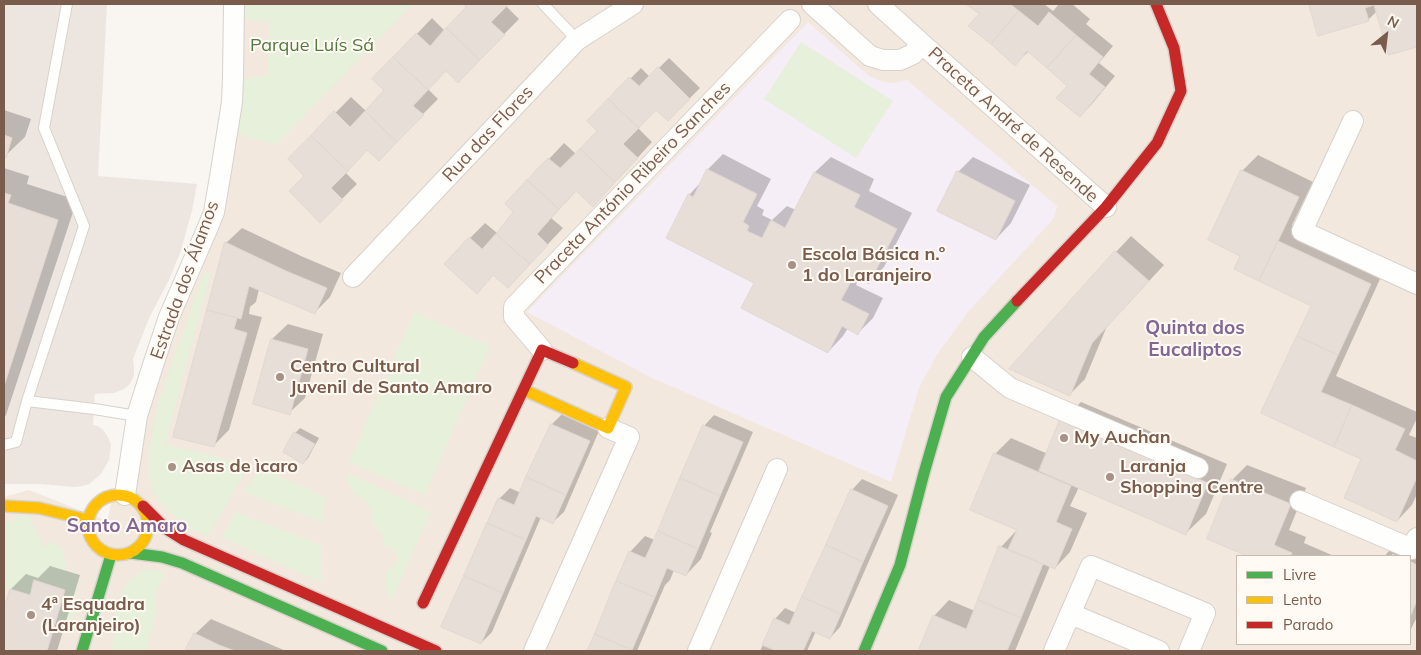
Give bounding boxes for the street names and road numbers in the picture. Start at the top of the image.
street label: Praceta André de Resende [923,43,1103,207]
street label: Praceta António Ribeiro Sanches [530,77,736,289]
street label: Rua das Flores [438,82,538,186]
street label: Estrada dos Álamos [146,198,224,362]

